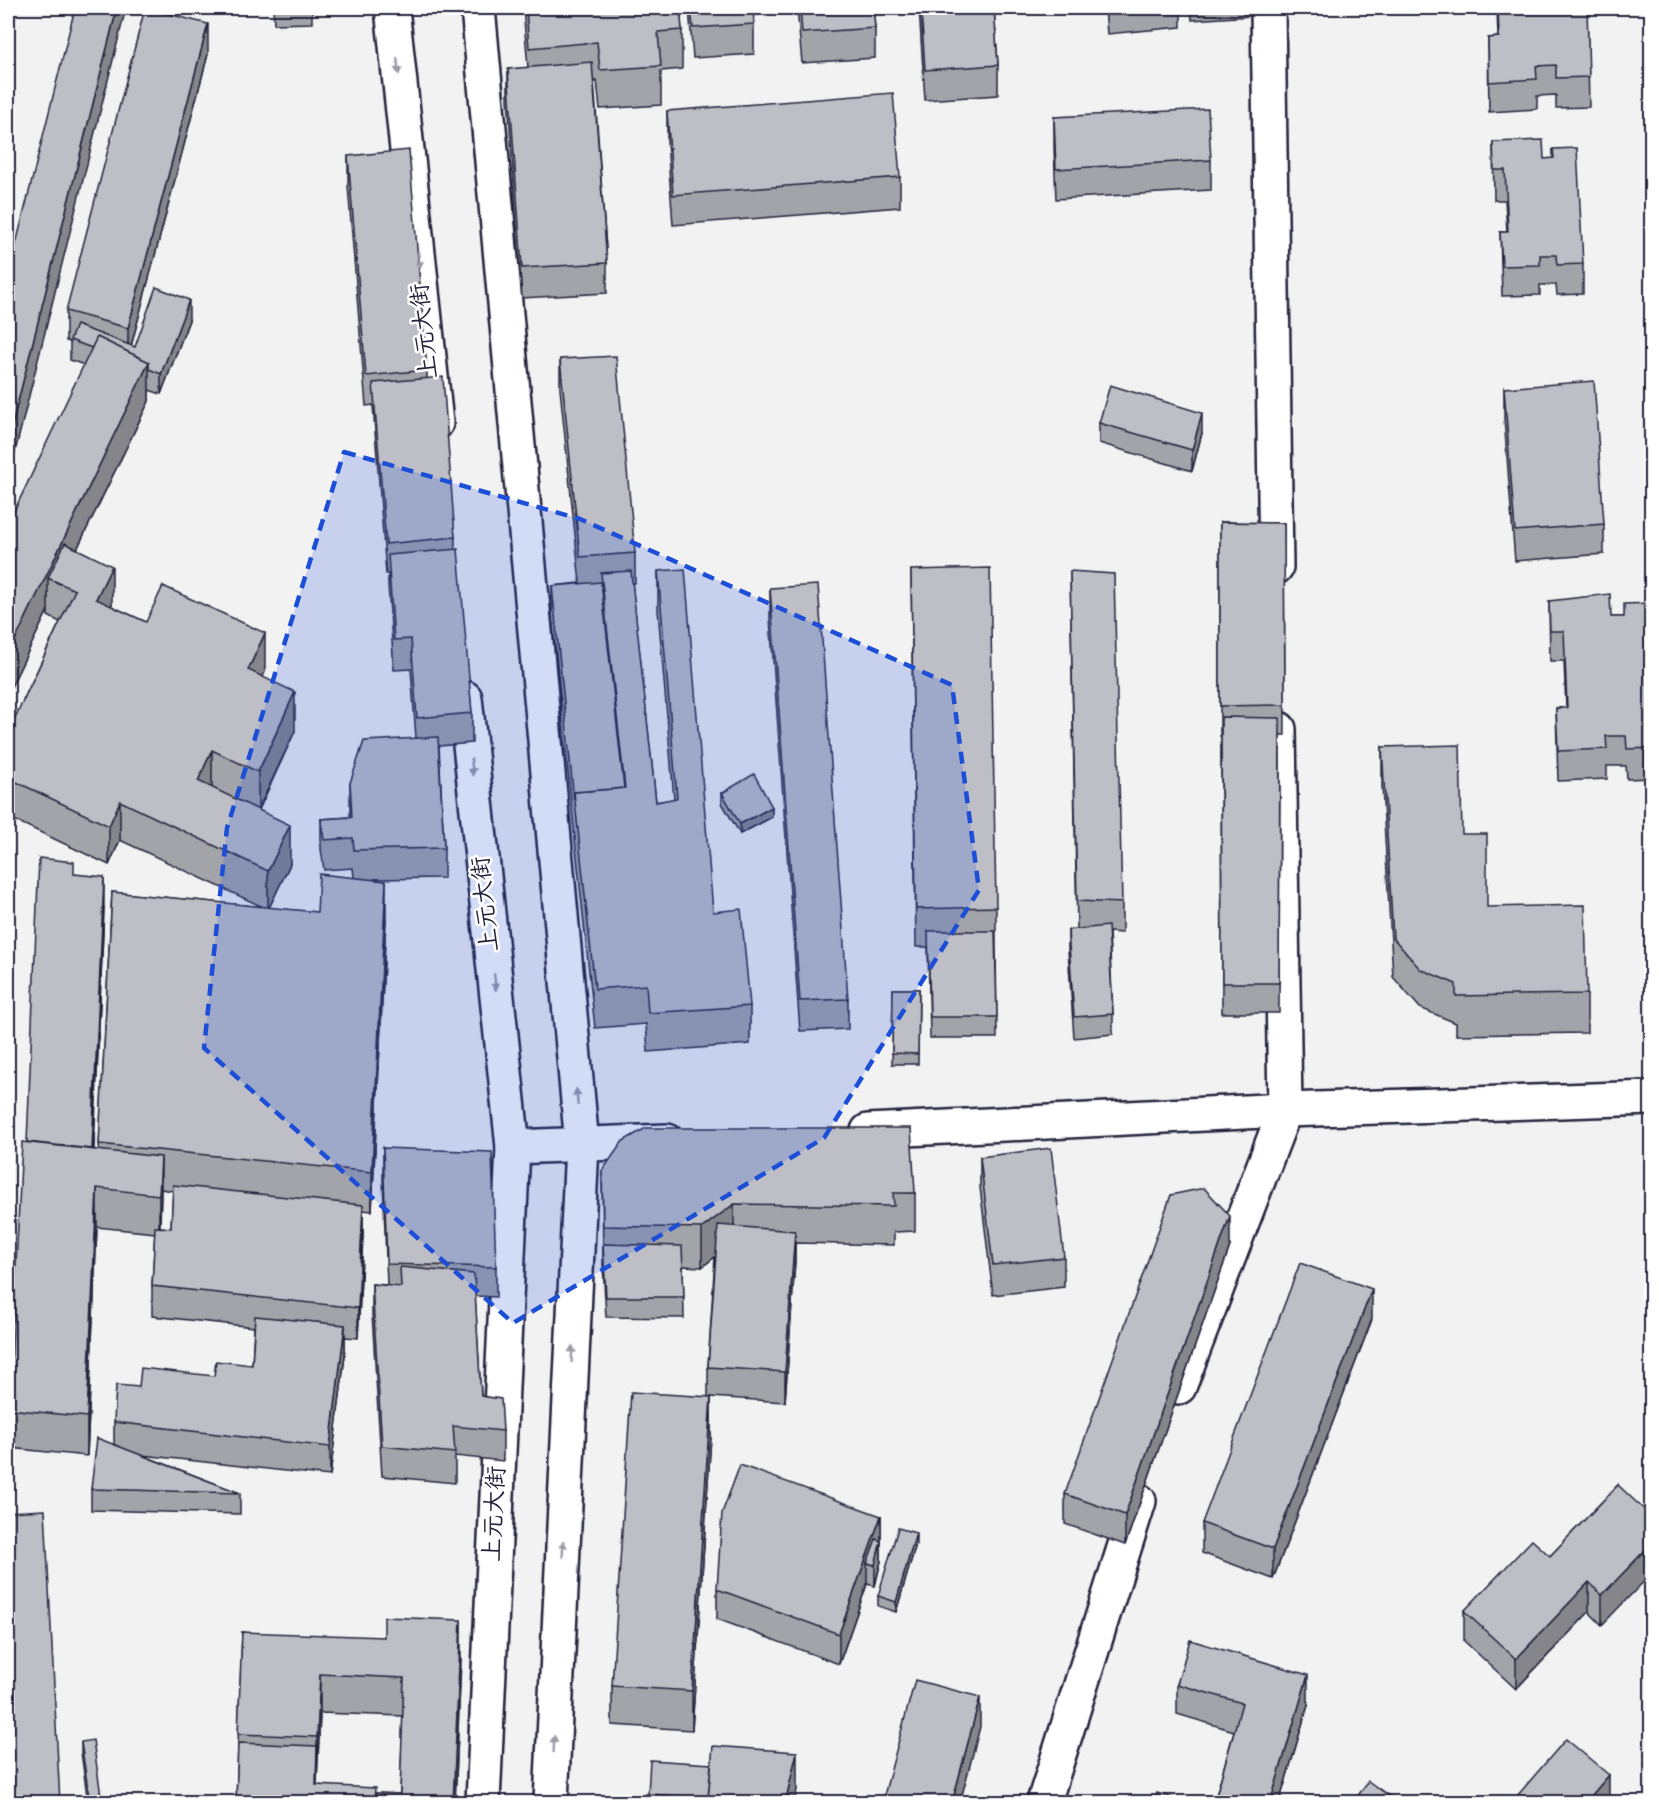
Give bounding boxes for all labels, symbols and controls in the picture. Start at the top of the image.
one-way arrow [393,56,403,75]
one-way arrow [414,250,424,269]
street label: 上元大街 [404,281,448,381]
one-way arrow [467,757,477,776]
street label: 上元大街 [465,854,509,954]
one-way arrow [490,972,500,991]
one-way arrow [572,1087,582,1106]
one-way arrow [567,1345,576,1364]
street label: 上元大街 [476,1465,516,1563]
one-way arrow [558,1540,567,1559]
one-way arrow [549,1735,558,1754]

